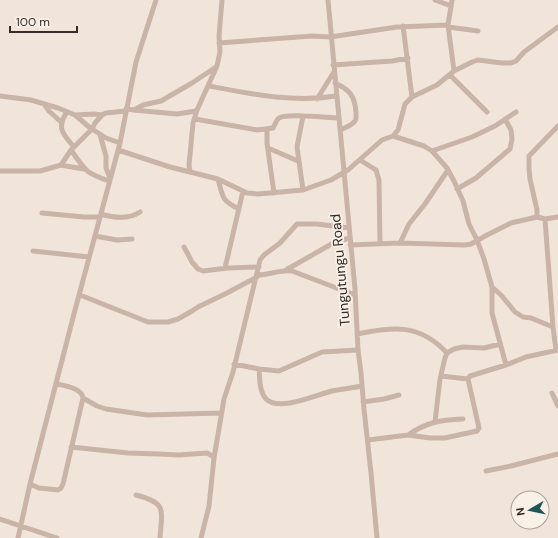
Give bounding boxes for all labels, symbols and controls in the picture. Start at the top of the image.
scale bar [10,8,77,34]
text: 100 m [16,14,50,30]
street label: Tungutungu Road [326,213,354,327]
north arrow [510,490,550,530]
text: N [513,507,528,517]

